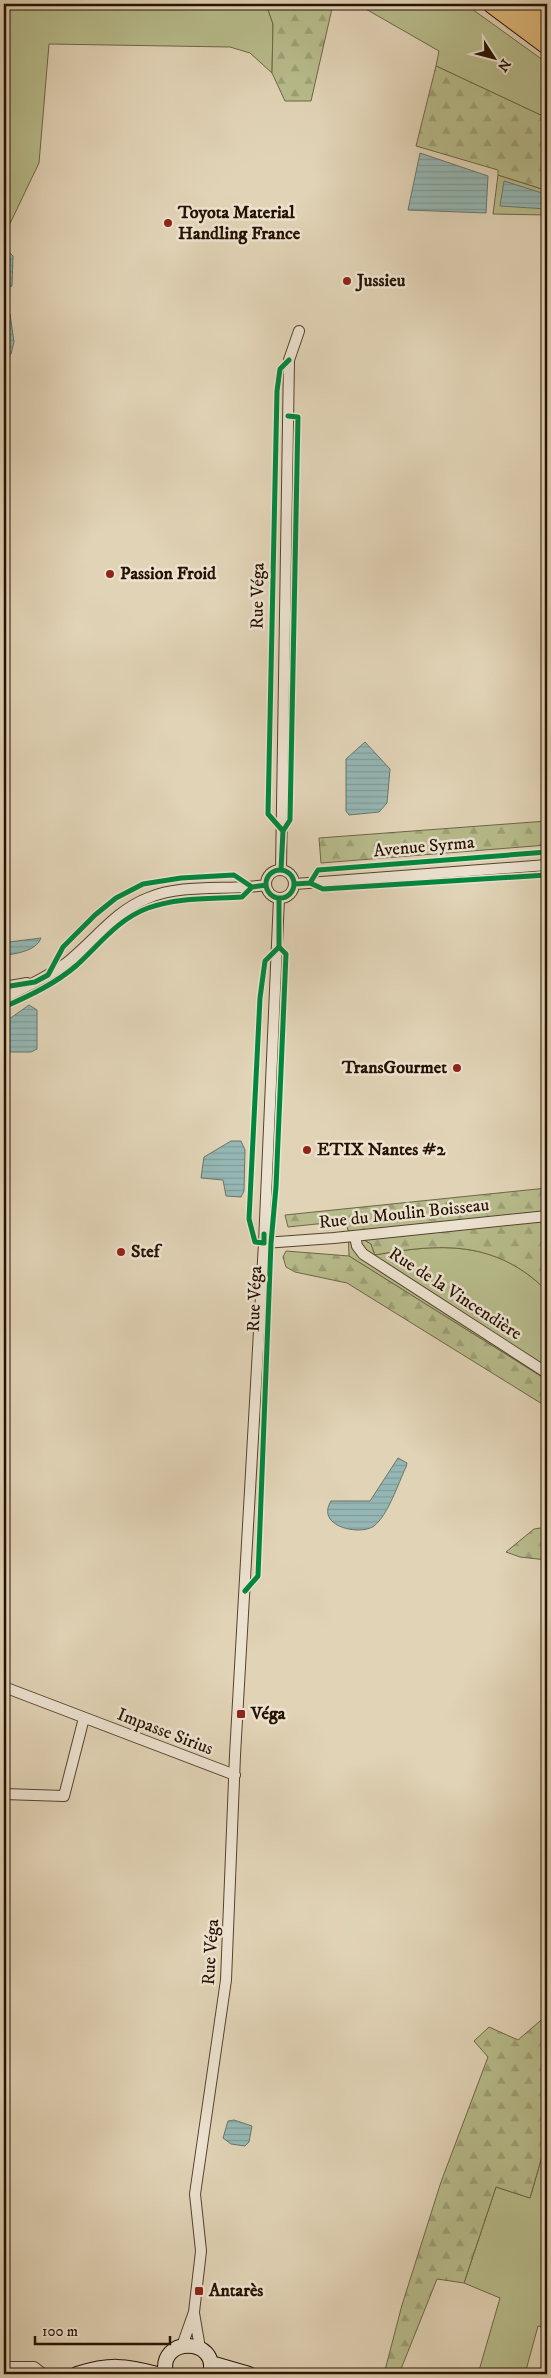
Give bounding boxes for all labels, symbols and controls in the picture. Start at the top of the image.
north arrow [468,32,518,82]
text: N [493,55,514,75]
place label: Toyota Material Handling France [177,202,301,245]
marker: Toyota Material Handling France [162,217,174,229]
place label: Jussieu [355,270,406,292]
marker: Jussieu [341,275,353,287]
street label: Rue Véga [246,562,270,629]
place label: Passion Froid [120,563,217,585]
marker: Passion Froid [104,568,116,580]
street label: Avenue Syrma [373,832,476,862]
place label: TransGourmet [341,1057,447,1079]
marker: TransGourmet [451,1062,463,1074]
place label: ETIX Nantes #2 [317,1139,447,1161]
marker: ETIX Nantes #2 [301,1144,313,1156]
street label: Rue du Moulin Boisseau [318,1194,491,1234]
place label: Stef [131,1241,163,1263]
street label: Rue de la Vincendière [384,1243,526,1345]
marker: Stef [115,1246,127,1258]
street label: Rue Véga [243,1265,267,1333]
place label: Véga [250,1703,286,1725]
street label: Impasse Sirius [114,1704,216,1760]
marker: Véga [235,1708,247,1720]
street label: Rue Véga [198,1918,224,1986]
place label: Antarès [208,2280,263,2302]
marker: Antarès [193,2285,205,2297]
scale bar [35,2313,170,2345]
text: 100 m [42,2322,78,2341]

